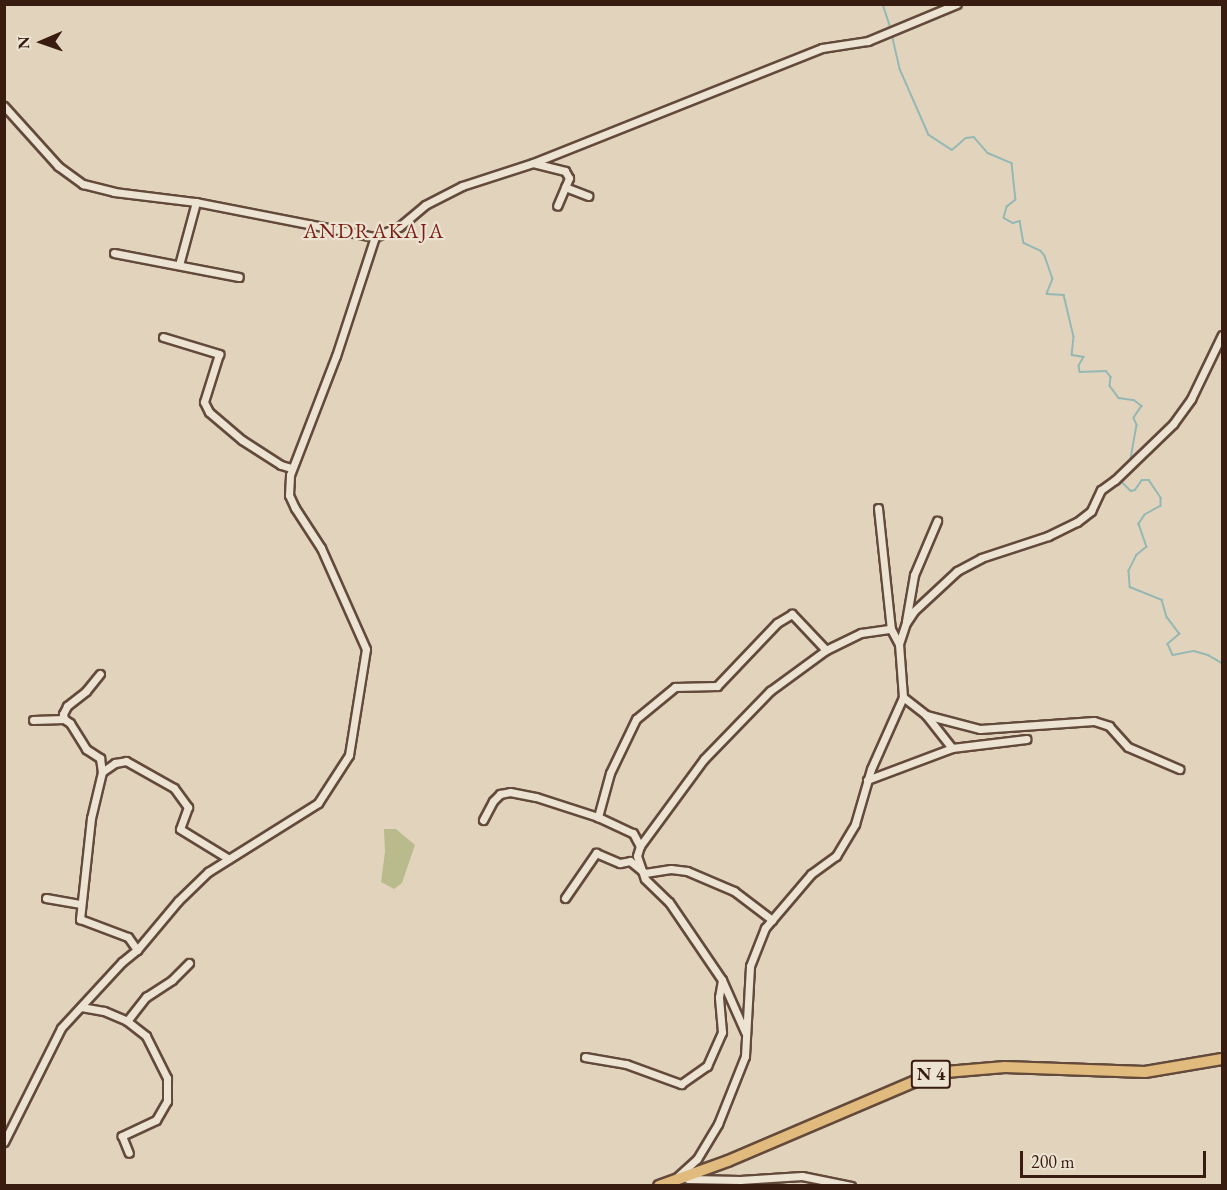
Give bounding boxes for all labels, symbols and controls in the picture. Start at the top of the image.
north arrow [12,12,72,72]
text: N [13,36,34,49]
district label: ANDRAKAJA [303,218,445,244]
road number: N 4 [910,1059,952,1089]
scale bar [1023,1139,1209,1177]
text: 200 m [1031,1150,1075,1173]

